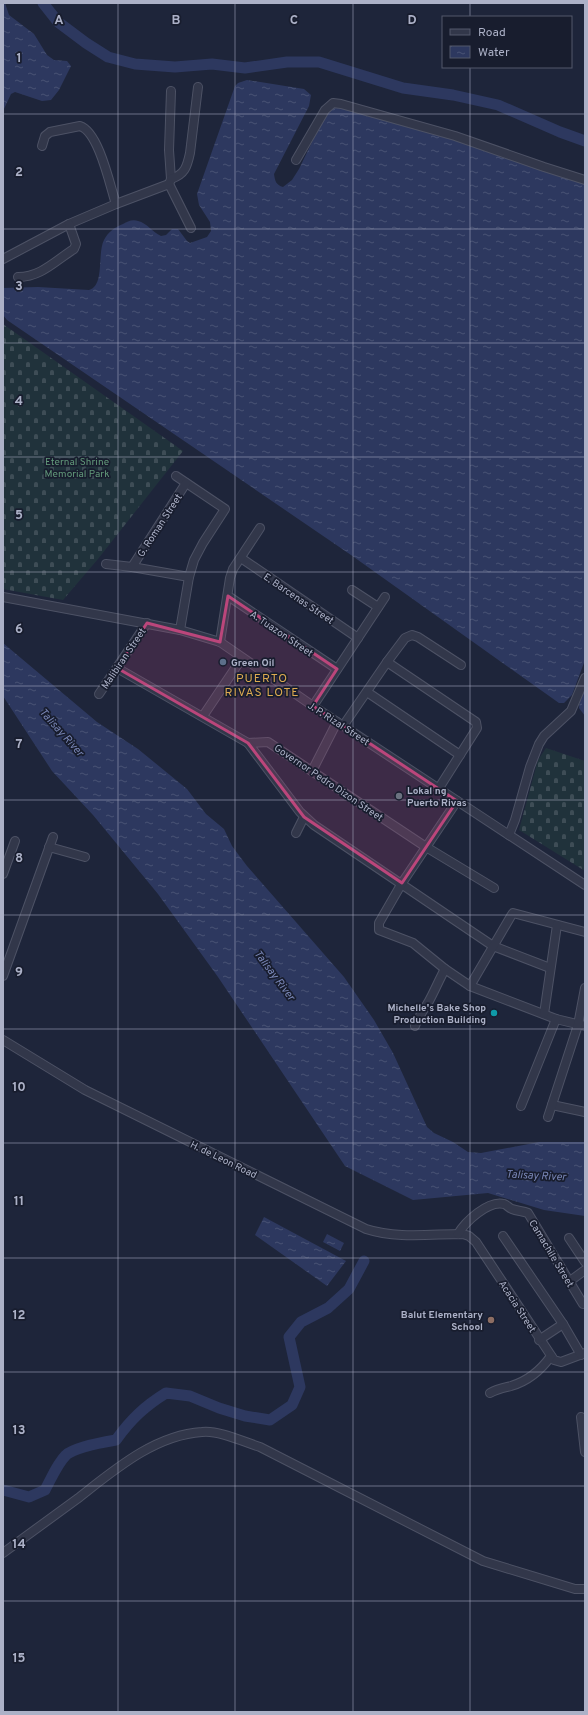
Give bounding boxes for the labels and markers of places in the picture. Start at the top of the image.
marker: Green Oil [218,657,228,667]
place label: Green Oil [231,657,275,670]
place label: Lokal ng Puerto Rivas [407,785,467,810]
marker: Lokal ng Puerto Rivas [394,791,404,801]
place label: Michelle's Bake Shop Production Building [387,1002,486,1027]
marker: Michelle's Bake Shop Production Building [489,1008,499,1018]
place label: Balut Elementary School [401,1309,483,1334]
marker: Balut Elementary School [486,1315,496,1325]

